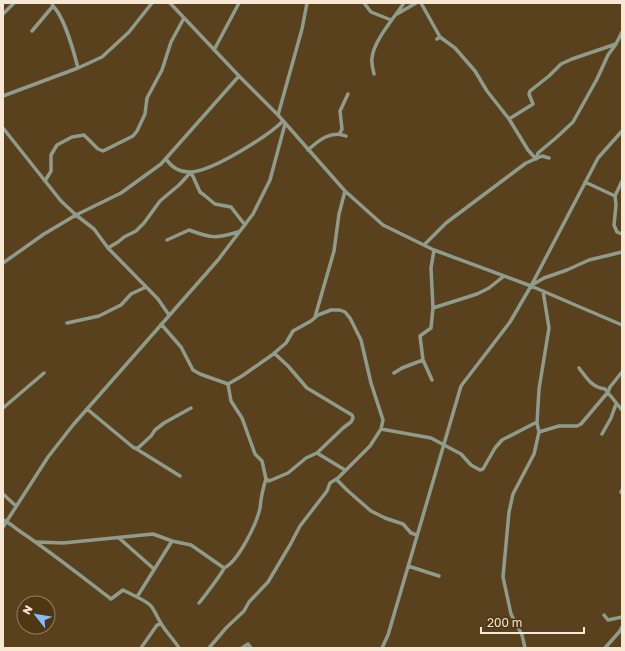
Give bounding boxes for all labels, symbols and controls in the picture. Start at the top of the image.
north arrow [16,595,56,635]
text: N [19,603,35,617]
scale bar [481,609,584,635]
text: 200 m [487,615,522,630]

